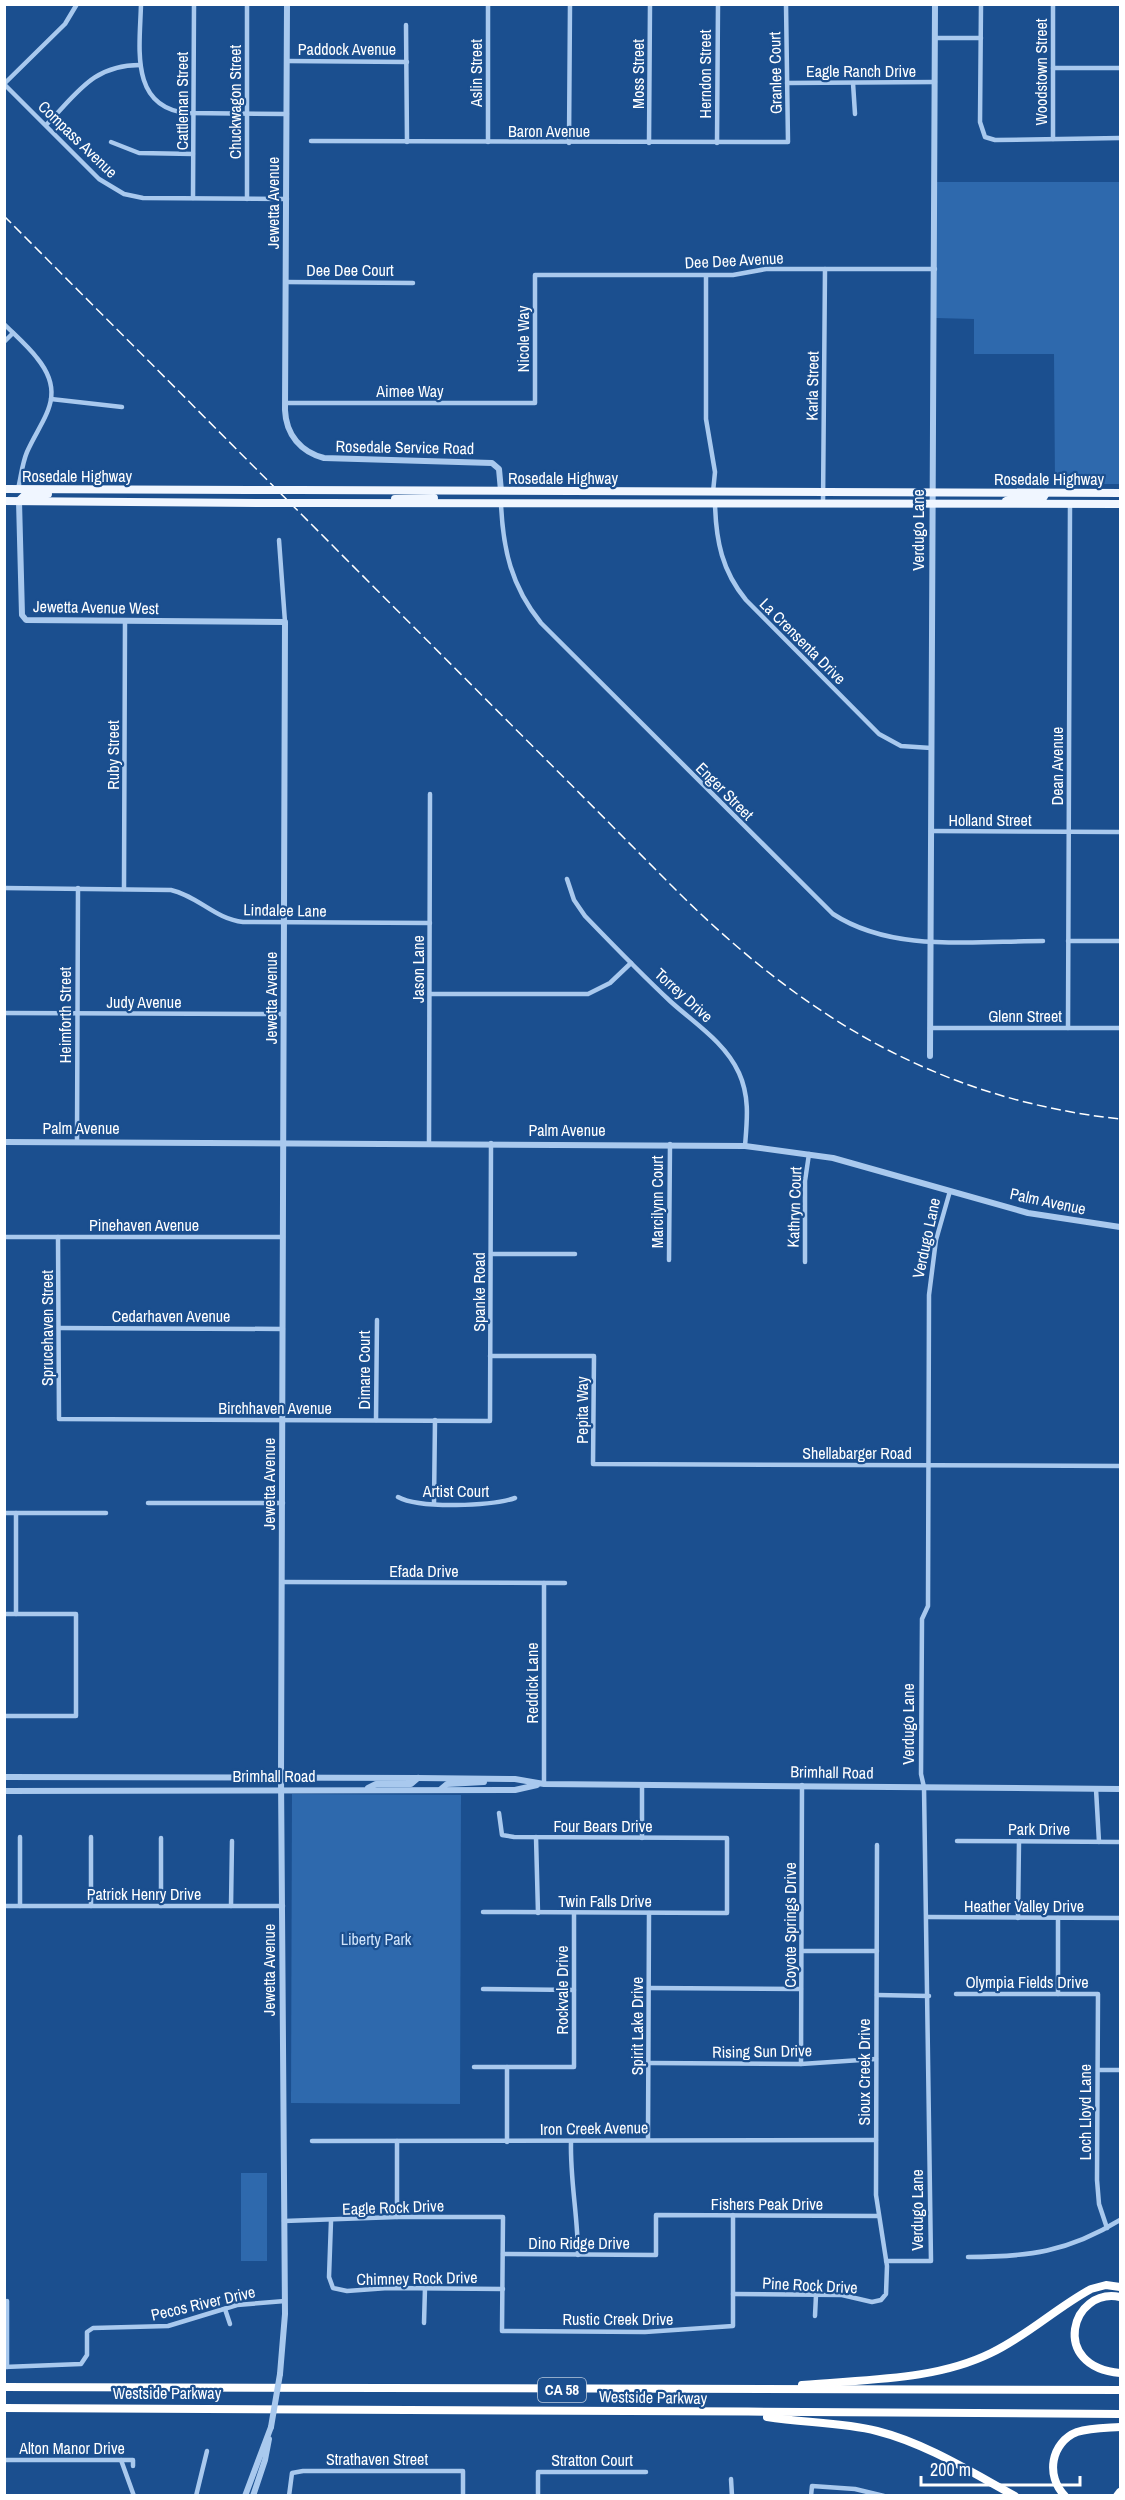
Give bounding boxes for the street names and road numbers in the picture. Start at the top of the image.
street label: Woodstown Street [1030,18,1052,125]
street label: Herndon Street [694,29,716,118]
street label: Granlee Court [763,31,787,114]
street label: Paddock Avenue [298,38,396,60]
street label: Aslin Street [465,39,487,108]
street label: Moss Street [627,39,649,109]
street label: Chuckwagon Street [224,44,246,159]
street label: Cattleman Street [171,51,193,150]
street label: Eagle Ranch Drive [806,60,916,82]
street label: Compass Avenue [33,95,123,183]
street label: Baron Avenue [508,120,590,142]
street label: Jewetta Avenue [262,157,284,249]
street label: Dee Dee Avenue [684,246,784,274]
street label: Dee Dee Court [306,259,394,281]
street label: Nicole Way [512,305,534,372]
street label: Karla Street [800,351,824,421]
street label: Aimee Way [375,380,444,402]
street label: Rosedale Service Road [336,435,474,459]
street label: Rosedale Highway [22,465,132,487]
street label: Rosedale Highway [508,467,618,489]
street label: Rosedale Highway [994,468,1104,490]
street label: Verdugo Lane [907,489,929,571]
street label: La Crensenta Drive [755,593,851,689]
street label: Jewetta Avenue West [33,595,159,619]
street label: Ruby Street [102,720,124,790]
street label: Dean Avenue [1046,727,1068,805]
street label: Enger Street [691,757,759,825]
street label: Holland Street [948,809,1032,831]
street label: Lindalee Lane [243,898,327,922]
street label: Jason Lane [407,935,429,1003]
street label: Jewetta Avenue [260,952,282,1044]
street label: Torrey Drive [650,963,718,1027]
street label: Heimforth Street [54,967,76,1063]
street label: Judy Avenue [107,991,181,1013]
street label: Glenn Street [988,1005,1062,1027]
street label: Palm Avenue [42,1117,120,1139]
street label: Palm Avenue [528,1119,606,1141]
street label: Marcilynn Court [646,1155,668,1248]
street label: Kathryn Court [782,1166,806,1248]
street label: Palm Avenue [1008,1182,1088,1220]
street label: Verdugo Lane [907,1196,945,1280]
street label: Pinehaven Avenue [89,1214,199,1236]
street label: Spanke Road [468,1252,490,1332]
street label: Sprucehaven Street [36,1270,58,1386]
street label: Cedarhaven Avenue [112,1305,230,1327]
street label: Dimare Court [353,1330,375,1409]
street label: Pepita Way [571,1376,593,1444]
street label: Birchhaven Avenue [218,1397,332,1419]
street label: Jewetta Avenue [258,1438,280,1530]
street label: Shellabarger Road [802,1442,912,1464]
street label: Artist Court [422,1480,490,1502]
street label: Efada Drive [389,1560,459,1582]
street label: Reddick Lane [521,1643,543,1723]
street label: Verdugo Lane [897,1683,919,1765]
street label: Brimhall Road [790,1760,874,1784]
street label: Brimhall Road [232,1765,316,1787]
street label: Four Bears Drive [553,1815,653,1837]
street label: Park Drive [1008,1818,1070,1840]
street label: Coyote Springs Drive [779,1862,801,1988]
street label: Patrick Henry Drive [87,1883,201,1905]
street label: Twin Falls Drive [558,1890,652,1912]
street label: Heather Valley Drive [964,1895,1084,1917]
street label: Jewetta Avenue [258,1924,280,2016]
street label: Rockvale Drive [551,1946,573,2034]
street label: Olympia Fields Drive [965,1971,1089,1993]
street label: Spirit Lake Drive [626,1977,648,2075]
street label: Sioux Creek Drive [853,2018,875,2126]
street label: Rising Sun Drive [712,2039,812,2063]
street label: Loch Lloyd Lane [1074,2064,1096,2160]
street label: Iron Creek Avenue [540,2116,648,2140]
street label: Verdugo Lane [906,2169,928,2251]
street label: Fishers Peak Drive [711,2193,823,2215]
street label: Eagle Rock Drive [342,2194,444,2220]
street label: Dino Ridge Drive [528,2232,630,2254]
street label: Chimney Rock Drive [356,2266,478,2290]
street label: Pine Rock Drive [762,2272,858,2298]
street label: Pecos River Drive [149,2280,257,2326]
street label: Rustic Creek Drive [563,2308,673,2330]
road number: CA 58 [538,2378,586,2402]
street label: Westside Parkway [113,2382,222,2404]
street label: Westside Parkway [599,2385,708,2409]
street label: Alton Manor Drive [18,2437,125,2459]
street label: Strathaven Street [326,2448,428,2470]
street label: Stratton Court [551,2449,633,2471]

